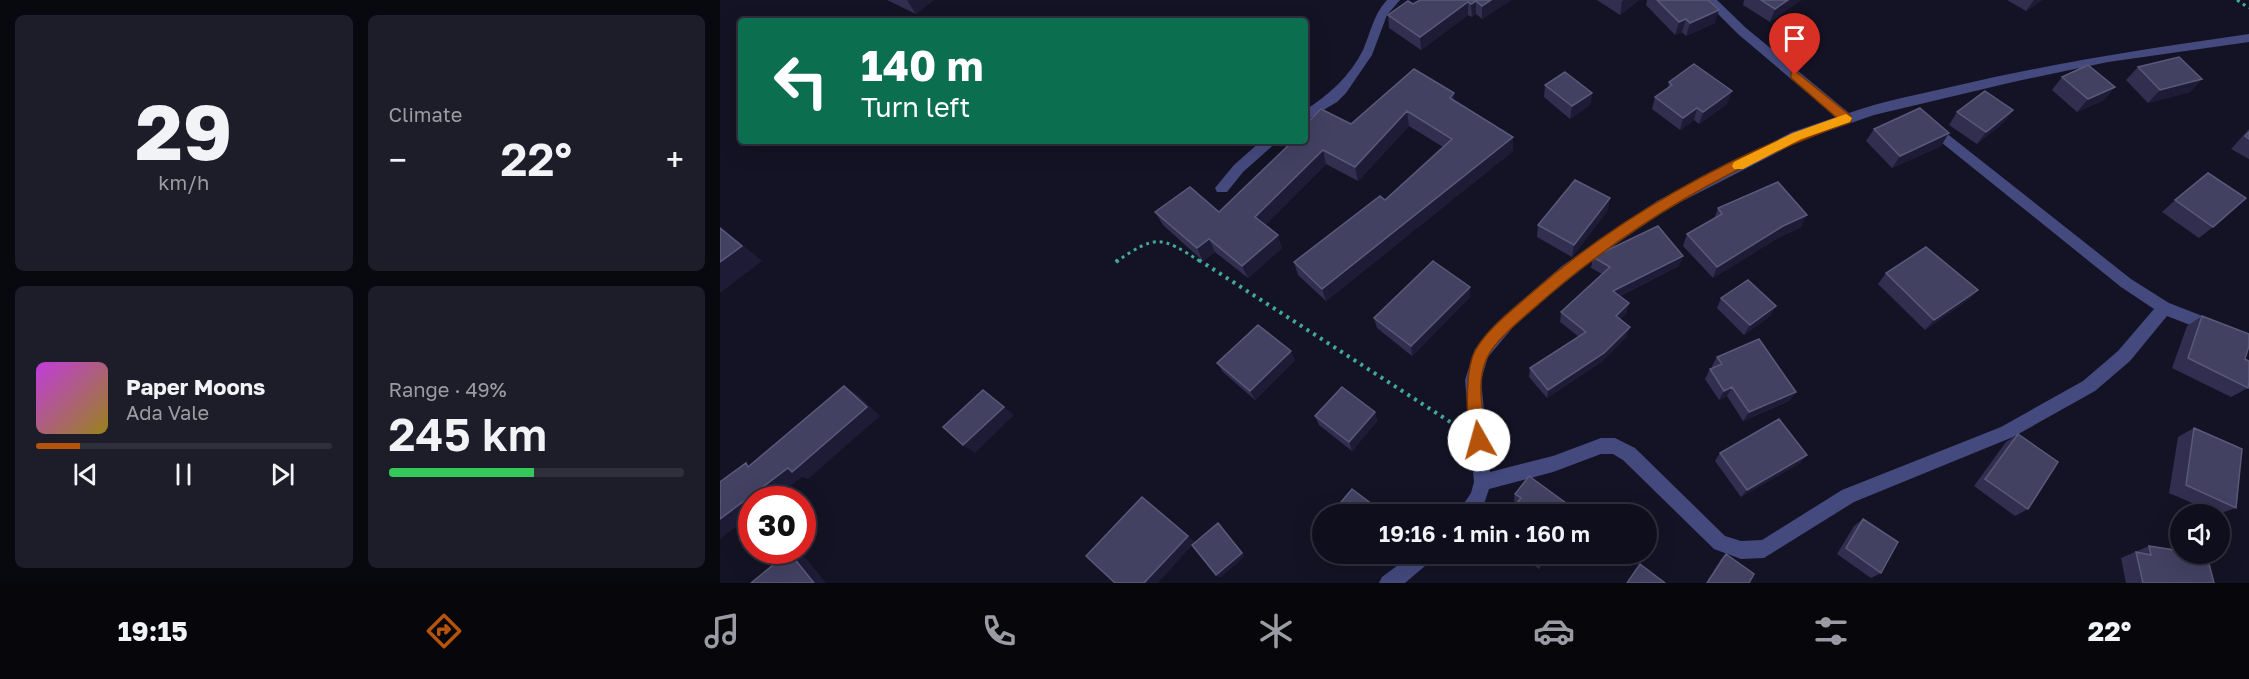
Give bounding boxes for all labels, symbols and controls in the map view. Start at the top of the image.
pin [1769,13,1820,75]
icon: arrive [1778,22,1811,55]
text: 140 m [861,40,983,90]
icon: left [762,42,840,120]
text: 29 [135,84,232,177]
text: Turn left [861,91,970,123]
text: Climate [389,102,462,126]
text: 22° [501,132,572,186]
text: − [389,140,407,179]
text: + [666,140,684,179]
text: km/h [158,170,209,194]
text: Paper Moons [126,373,265,400]
text: Range · 49% [389,377,507,401]
text: Ada Vale [126,400,209,424]
text: 245 km [389,407,547,461]
position arrow [1447,408,1511,472]
icon: previous [69,458,102,491]
icon: pause [167,458,200,491]
icon: next [266,458,299,491]
speed limit sign: 30 [738,486,816,564]
map controls [2170,504,2230,564]
button: sound [2170,504,2230,564]
text: 19:16 · 1 min · 160 m [1379,520,1590,547]
icon: directions [423,610,465,652]
icon: music [701,610,743,652]
icon: phone [978,610,1020,652]
icon: climate [1255,610,1297,652]
icon: car [1533,610,1575,652]
icon: filters [1810,610,1852,652]
text: 19:15 [118,615,188,647]
text: 22° [2088,615,2131,647]

